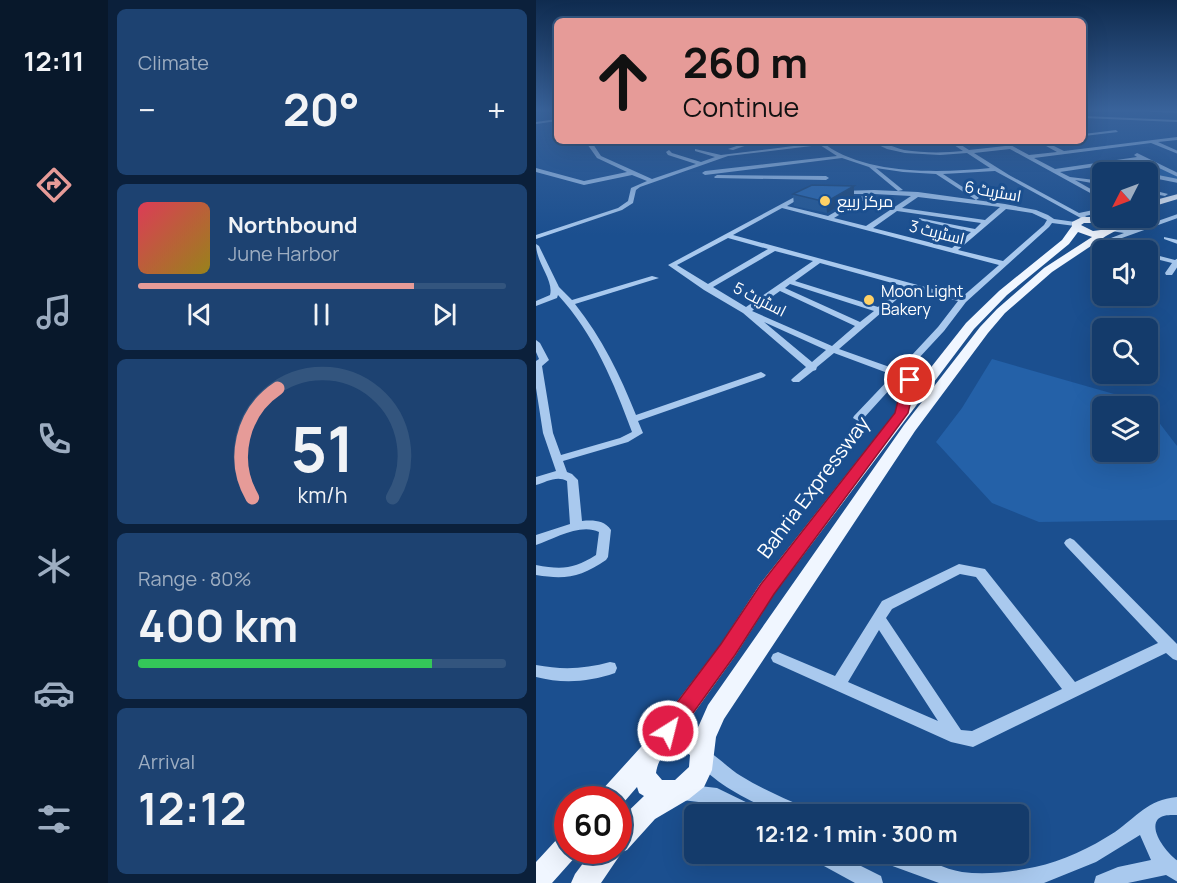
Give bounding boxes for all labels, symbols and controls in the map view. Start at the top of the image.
text: 260 m [683,33,808,91]
text: 12:11 [24,42,84,79]
icon: ahead [584,42,662,120]
text: Climate [138,49,209,76]
text: 20° [283,78,360,140]
text: − [138,87,156,132]
text: + [487,87,506,132]
text: Continue [683,88,799,125]
north arrow [1092,162,1158,228]
map controls [1092,162,1158,462]
icon: directions [33,164,75,206]
street label: اسٹریٹ 6 [963,175,1023,207]
place label: مرکز ربیع [837,190,893,213]
marker: مرکز ربیع [818,194,832,208]
text: Northbound [228,210,358,240]
street label: اسٹریٹ 3 [907,214,967,250]
text: June Harbor [228,240,340,267]
button: sound [1092,240,1158,306]
street label: اسٹریٹ 5 [730,276,790,322]
place label: Moon Light Bakery [881,280,963,320]
icon: music [33,291,75,333]
marker: Moon Light Bakery [862,293,876,307]
icon: previous [183,298,216,331]
icon: pause [305,298,338,331]
icon: next [428,298,461,331]
button: search [1092,318,1158,384]
pin [884,354,935,405]
icon: arrive [893,363,926,396]
button: layers [1092,396,1158,462]
text: 51 [290,406,354,492]
street label: Bahria Expressway [751,410,876,563]
icon: phone [33,418,75,460]
text: km/h [297,481,347,510]
icon: climate [33,545,75,587]
text: Range · 80% [138,565,252,592]
text: 400 km [138,594,298,656]
icon: car [33,672,75,714]
position arrow [636,699,700,763]
text: Arrival [138,748,195,775]
text: 12:12 [138,777,246,839]
speed limit sign: 60 [554,786,632,864]
icon: filters [33,798,75,840]
text: 12:12 · 1 min · 300 m [755,819,958,849]

